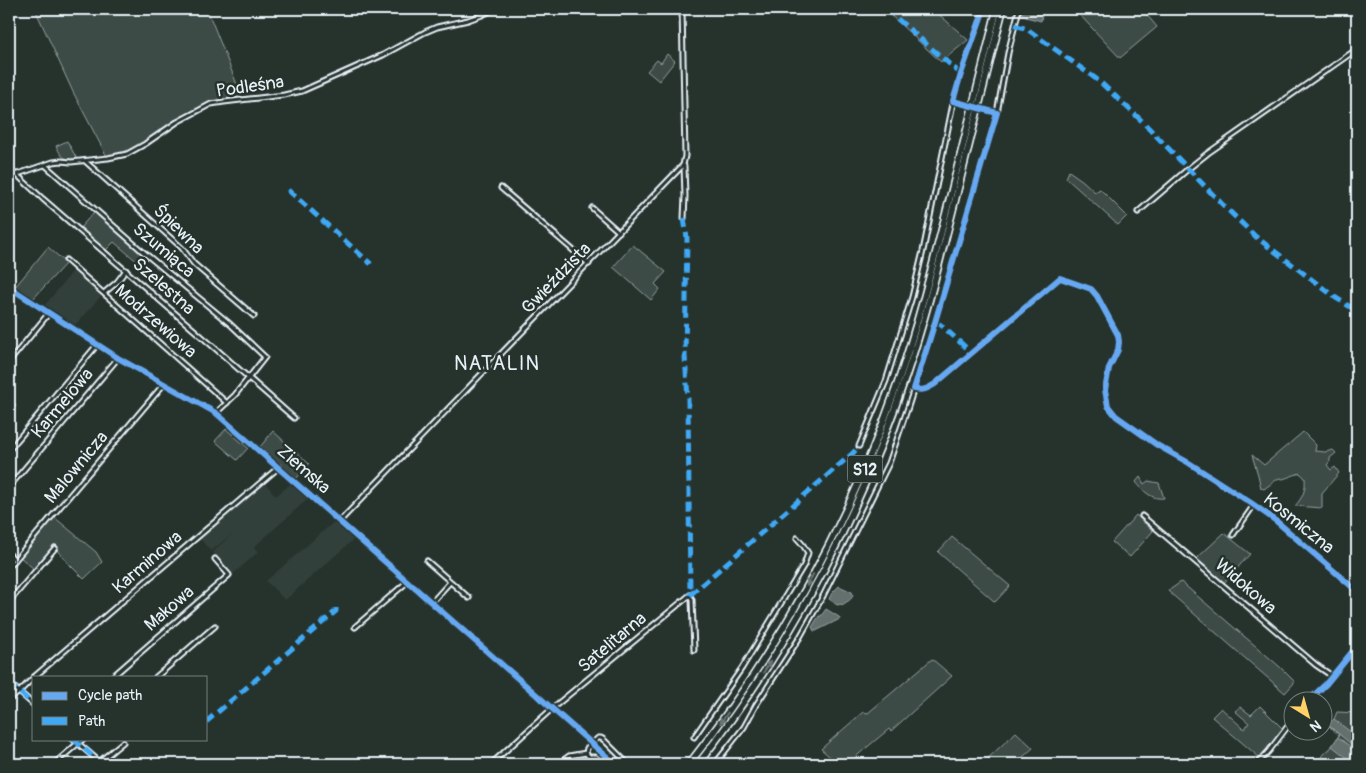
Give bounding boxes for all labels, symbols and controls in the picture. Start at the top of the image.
street label: Podleśna [215,70,285,103]
street label: Śpiewna [148,200,209,259]
street label: Szumiąca [128,218,200,283]
street label: Gwieździsta [517,238,596,319]
street label: Szelestna [128,253,200,320]
street label: Modrzewiowa [110,279,202,363]
district label: NATALIN [454,351,540,376]
street label: Karmelowa [26,363,98,443]
street label: Malownicza [39,426,113,508]
street label: Ziemska [272,440,335,499]
road number: S12 [848,456,882,482]
street label: Kosmiczna [1258,488,1339,559]
street label: Karminowa [108,526,187,599]
street label: Widokowa [1210,553,1281,619]
one-way arrow [806,574,815,587]
street label: Makowa [140,580,199,636]
street label: Satelitarna [573,607,651,678]
one-way arrow [762,661,771,674]
legend [32,676,208,740]
text: Cycle path [78,686,142,705]
north arrow [1284,690,1334,740]
one-way arrow [719,711,729,725]
text: Path [78,712,105,731]
text: N [1307,716,1324,736]

